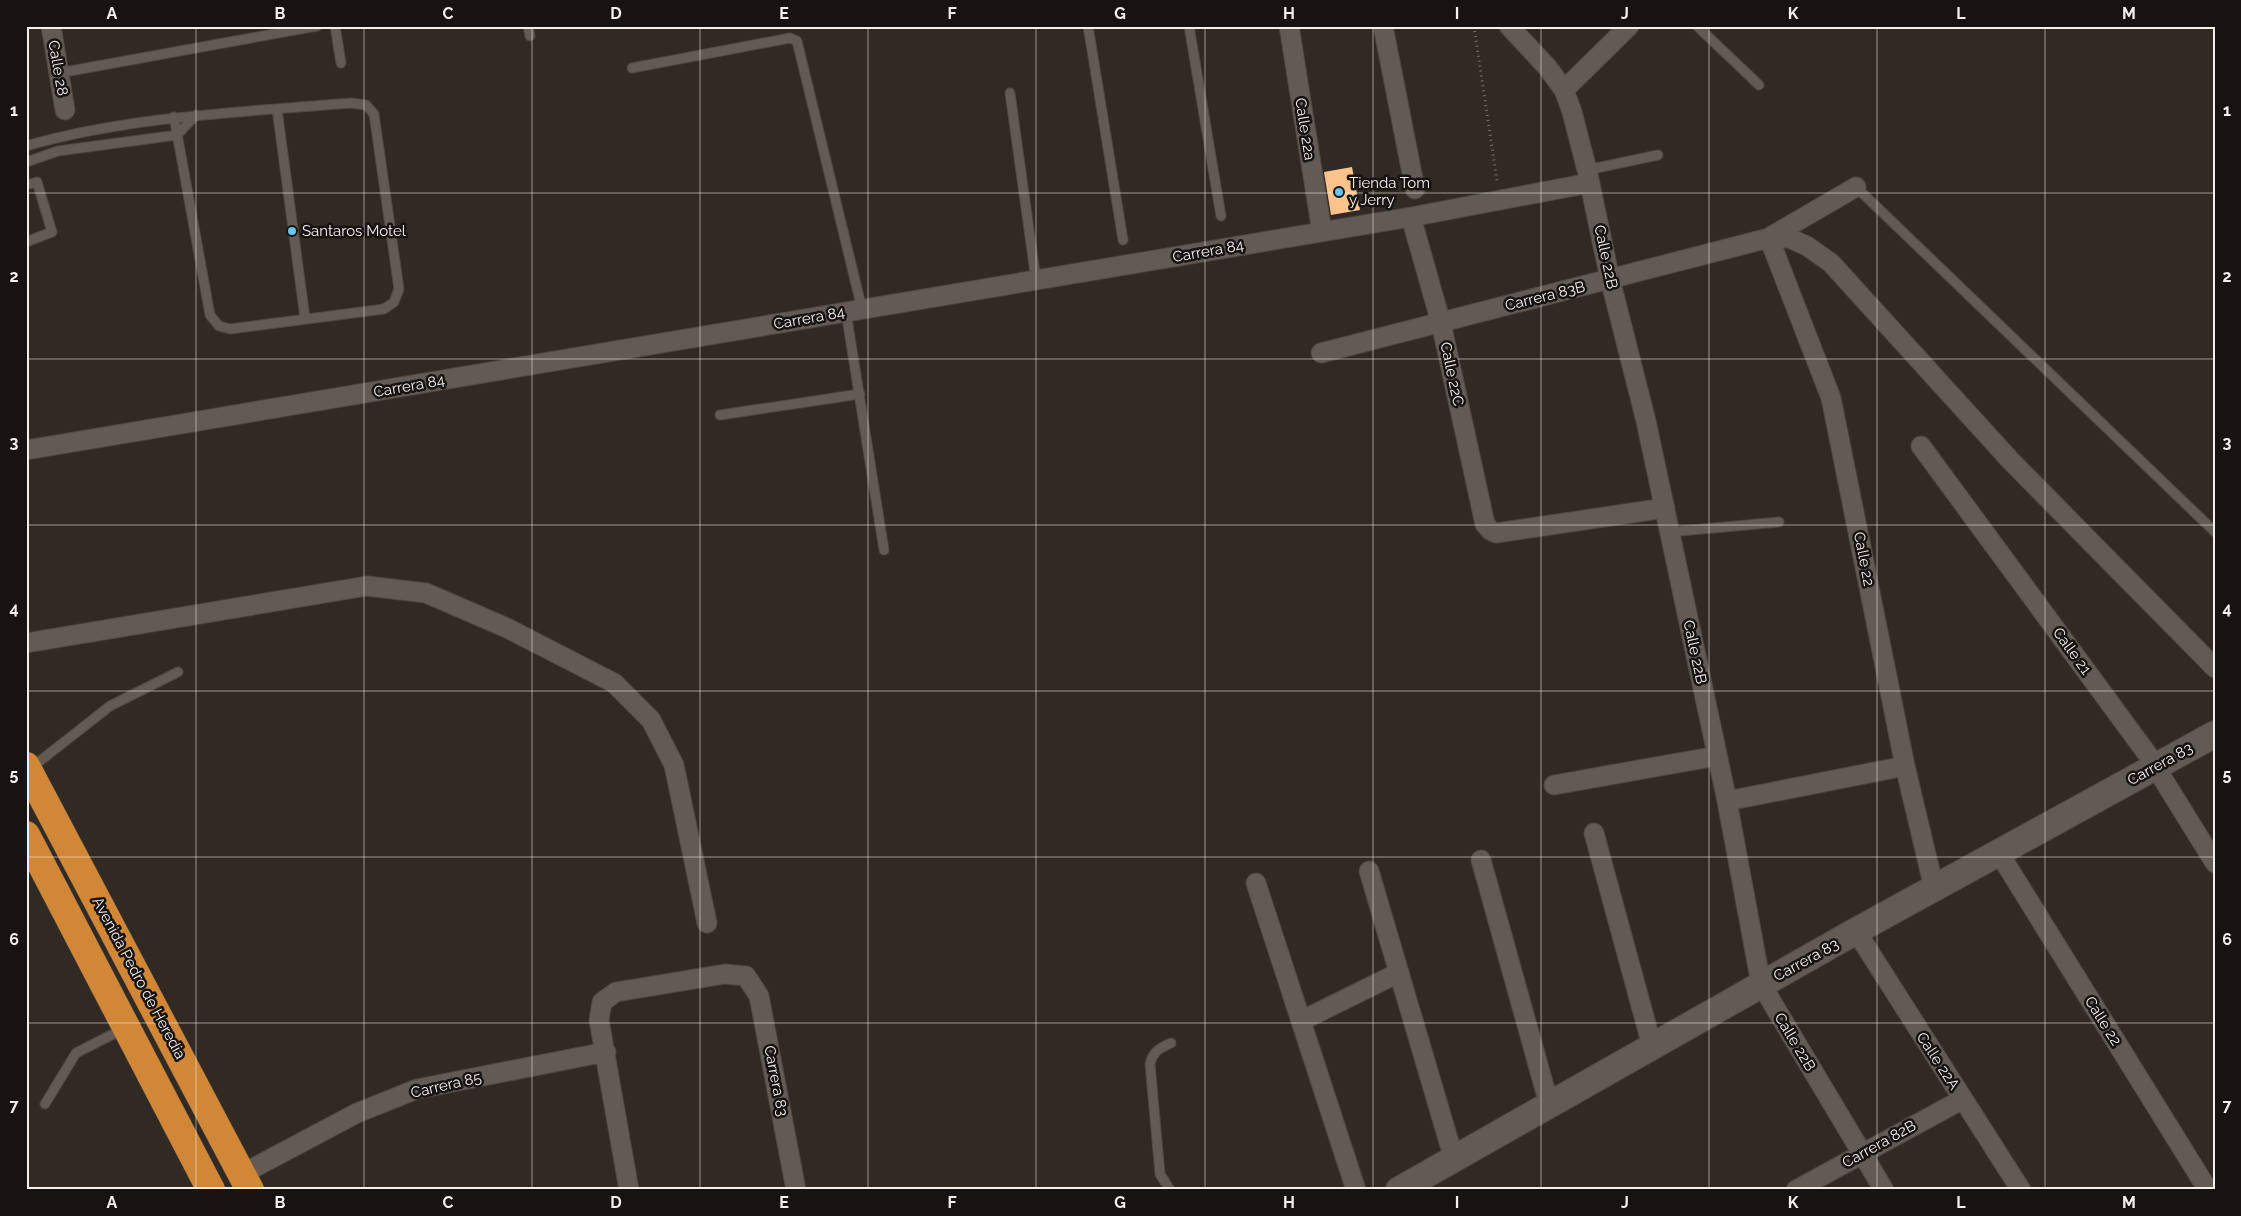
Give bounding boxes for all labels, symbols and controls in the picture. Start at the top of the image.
text: A [107,4,118,23]
text: B [275,4,286,23]
text: C [443,4,454,23]
text: D [610,4,622,23]
text: E [779,4,789,23]
text: F [947,4,957,23]
text: G [1114,4,1126,23]
text: H [1283,4,1295,23]
text: I [1455,4,1459,23]
text: J [1621,4,1629,23]
text: K [1788,4,1799,23]
text: L [1956,4,1966,23]
text: M [2122,4,2136,23]
street label: Calle 28 [44,39,72,97]
street label: Calle 22a [1291,96,1319,162]
text: 1 [10,101,18,120]
text: 1 [2223,101,2231,120]
place label: Tienda Tom y Jerry [1349,174,1430,209]
marker: Tienda Tom y Jerry [1333,186,1345,198]
place label: Santaros Motel [302,222,407,240]
street label: Calle 22B [1590,223,1622,291]
marker: Santaros Motel [286,225,298,237]
street label: Carrera 84 [1171,236,1245,266]
text: 2 [9,267,19,286]
text: 2 [2222,267,2232,286]
street label: Carrera 83B [1503,277,1587,315]
street label: Carrera 84 [772,303,846,333]
street label: Calle 22C [1436,340,1468,408]
street label: Carrera 84 [372,371,446,401]
text: 3 [10,433,19,452]
text: 3 [2223,433,2232,452]
street label: Calle 22 [1850,530,1878,588]
text: 4 [9,599,19,618]
text: 4 [2222,599,2232,618]
street label: Calle 22B [1679,618,1711,686]
street label: Calle 21 [2049,624,2095,678]
street label: Carrera 83 [2124,739,2196,789]
text: 5 [10,765,19,784]
text: 5 [2223,765,2232,784]
street label: Avenida Pedro de Heredia [89,894,189,1062]
text: 6 [9,930,19,949]
text: 6 [2222,930,2232,949]
street label: Carrera 83 [1770,935,1842,985]
street label: Calle 22 [2081,993,2125,1049]
street label: Calle 22B [1771,1010,1819,1074]
street label: Calle 22A [1913,1029,1963,1093]
street label: Carrera 83 [760,1044,792,1118]
street label: Carrera 85 [409,1068,483,1102]
text: 7 [10,1096,19,1115]
text: 7 [2223,1096,2232,1115]
street label: Carrera 82B [1839,1116,1919,1172]
text: A [107,1193,118,1212]
text: B [275,1193,286,1212]
text: C [443,1193,454,1212]
text: D [610,1193,622,1212]
text: E [779,1193,789,1212]
text: F [947,1193,957,1212]
text: G [1114,1193,1126,1212]
text: H [1283,1193,1295,1212]
text: I [1455,1193,1459,1212]
text: J [1621,1193,1629,1212]
text: K [1788,1193,1799,1212]
text: L [1956,1193,1966,1212]
text: M [2122,1193,2136,1212]

